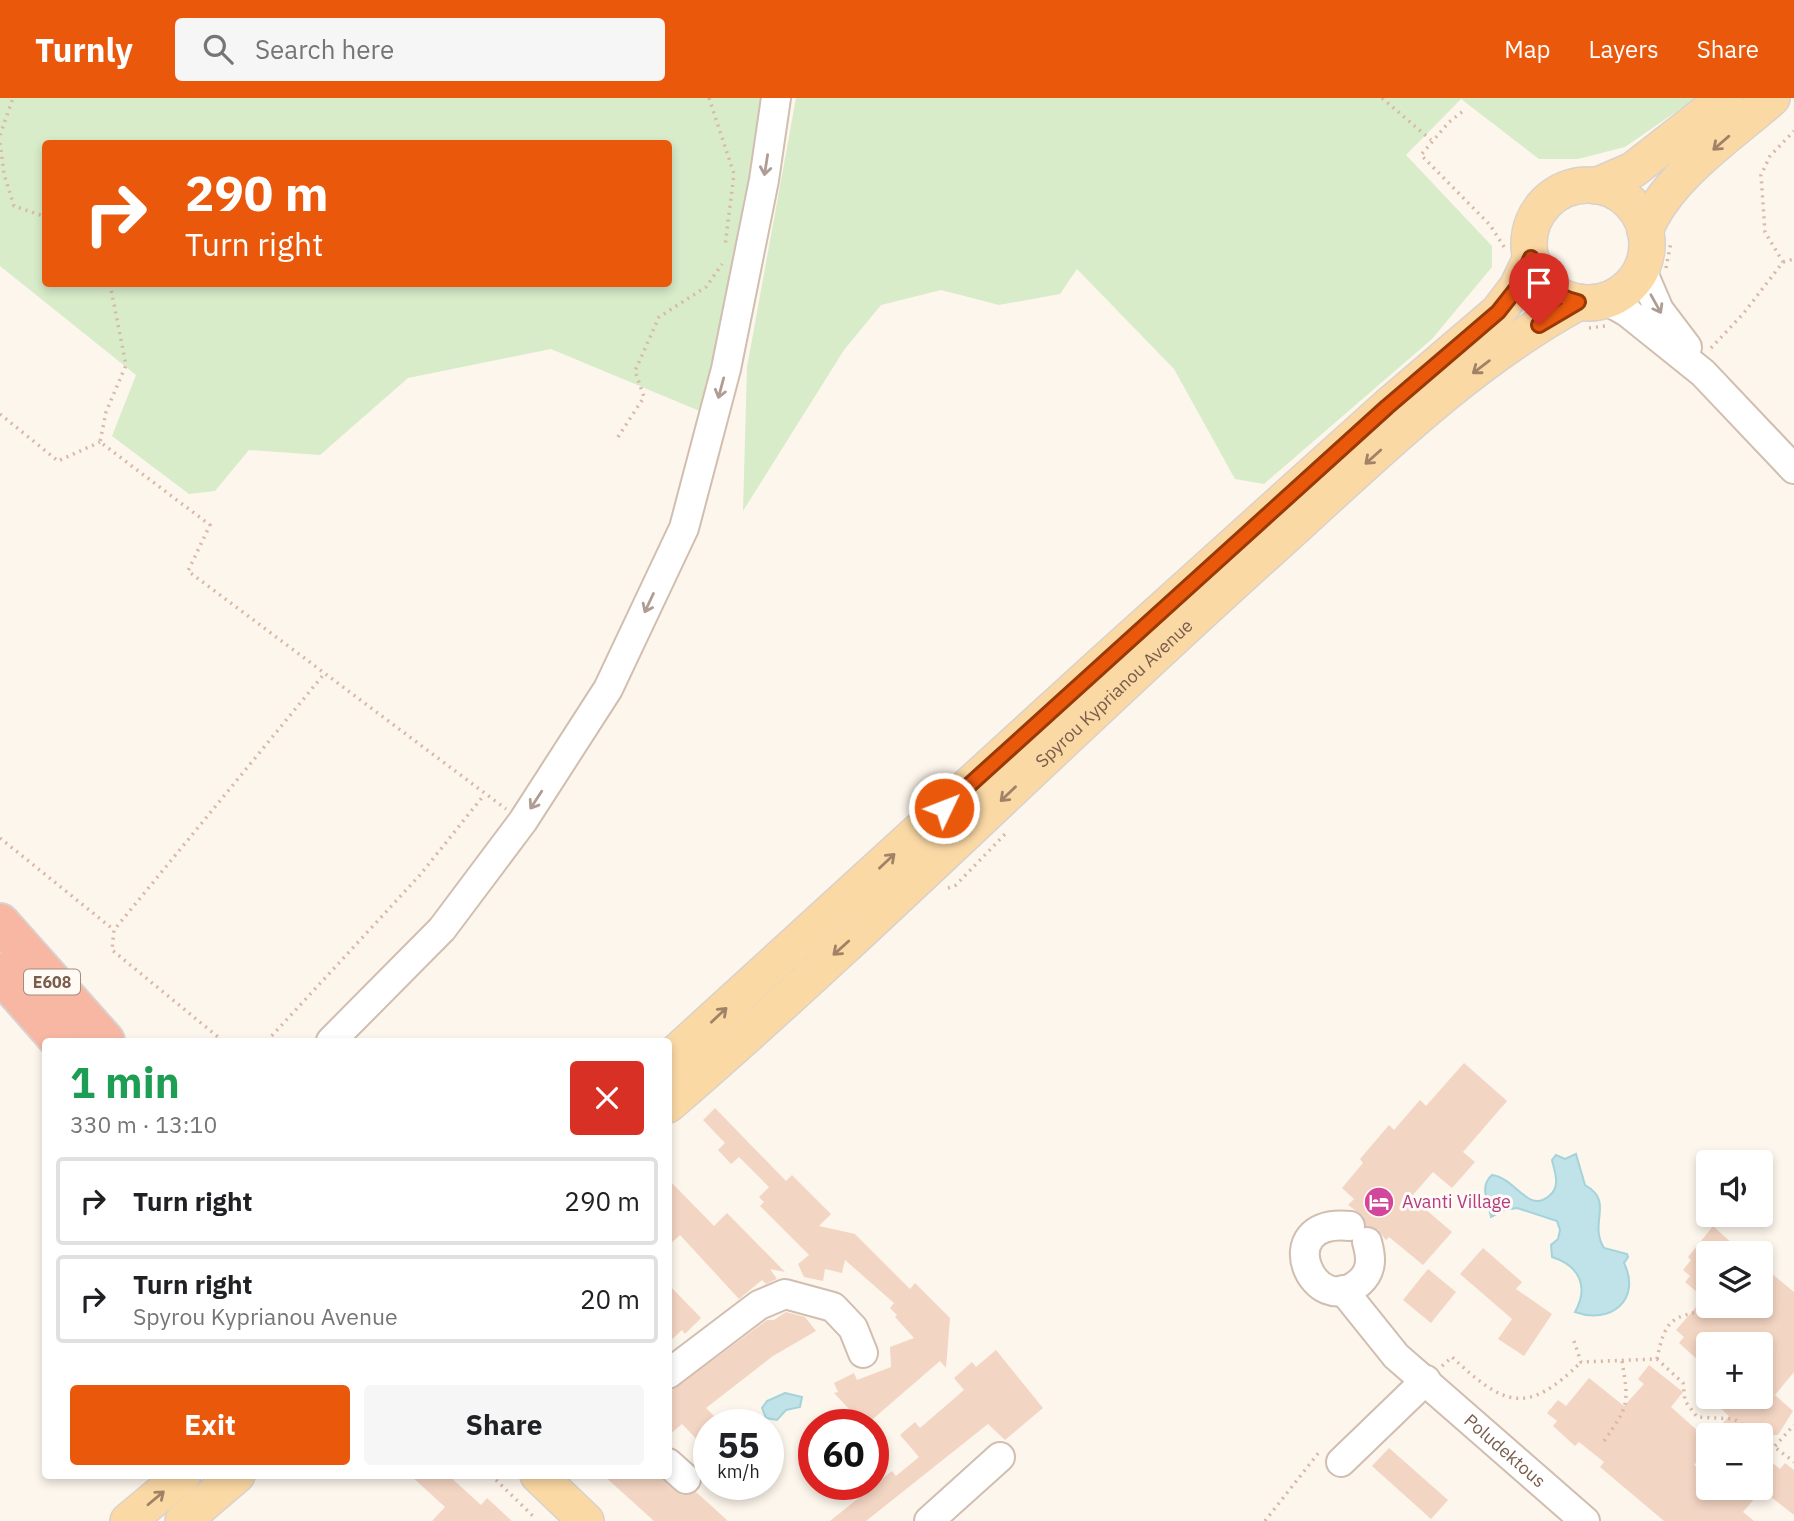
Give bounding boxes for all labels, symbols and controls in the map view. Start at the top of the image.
search box [175,18,665,81]
text: Turnly [35,28,133,71]
icon: search [199,30,237,68]
text: Search here [255,32,394,66]
text: Map [1504,33,1551,65]
text: Layers [1589,33,1659,65]
text: Share [1697,33,1759,65]
one-way arrow [1712,135,1730,151]
one-way arrow [759,154,772,176]
text: 290 m [185,161,329,224]
icon: right [70,168,161,259]
text: Turn right [185,223,323,265]
pin [1509,253,1569,325]
icon: arrive [1520,264,1558,302]
one-way arrow [1650,293,1663,314]
one-way arrow [1473,360,1491,375]
one-way arrow [714,377,727,399]
one-way arrow [1364,449,1382,465]
one-way arrow [641,592,655,613]
street label: Spyrou Kyprianou Avenue [1030,614,1197,772]
position arrow [907,771,981,845]
one-way arrow [1000,786,1017,803]
one-way arrow [529,790,543,810]
one-way arrow [878,852,895,869]
one-way arrow [833,940,850,957]
road number: E608 [24,970,80,995]
one-way arrow [710,1006,727,1023]
text: 1 min [70,1055,180,1110]
button: close [570,1061,644,1135]
text: 330 m · 13:10 [70,1109,217,1139]
map controls [1696,1150,1773,1500]
button: sound [1696,1150,1773,1227]
icon: right [74,1182,112,1220]
text: Turn right [133,1184,252,1218]
text: 290 m [564,1184,640,1218]
hotel icon: Avanti Village [1362,1185,1396,1219]
place label: Avanti Village [1402,1190,1511,1213]
button: layers [1696,1241,1773,1318]
text: Turn right [133,1267,252,1301]
icon: right [74,1280,112,1318]
text: 20 m [580,1282,640,1316]
text: Spyrou Kyprianou Avenue [133,1301,398,1331]
button: + [1696,1332,1773,1409]
button: Exit [70,1385,350,1465]
button: Share [364,1385,644,1465]
speed limit sign: 60 [798,1409,889,1500]
street label: Poludektous [1460,1409,1551,1492]
text: 55 [717,1422,760,1468]
button: − [1696,1423,1773,1500]
text: km/h [717,1460,760,1483]
one-way arrow [146,1490,164,1506]

